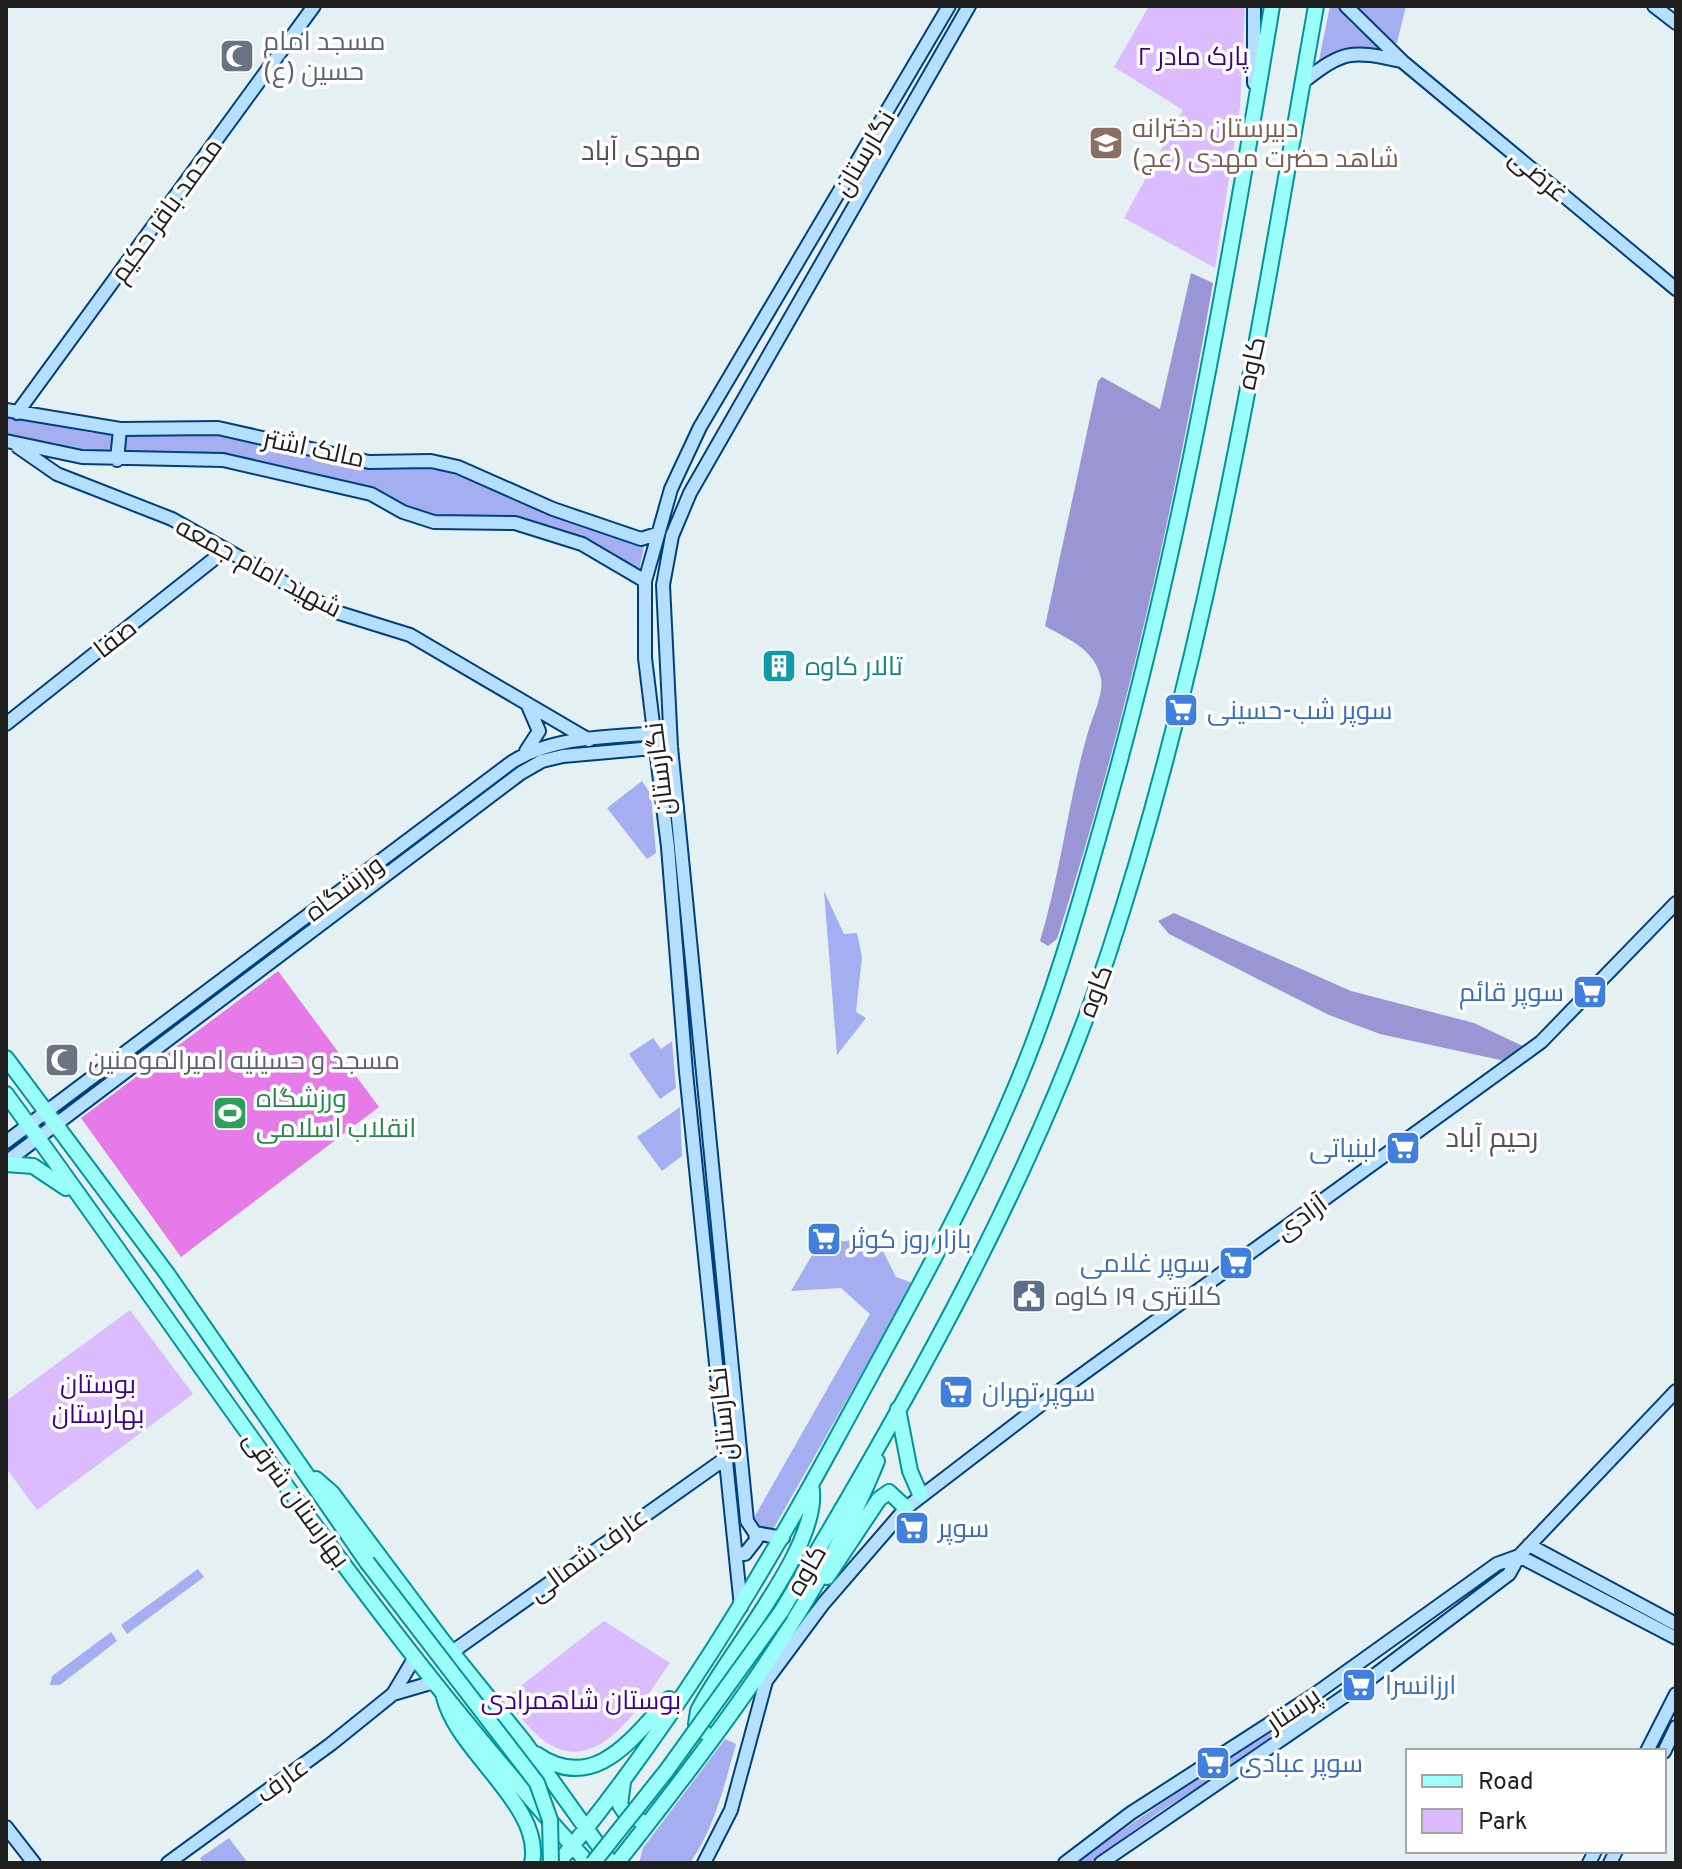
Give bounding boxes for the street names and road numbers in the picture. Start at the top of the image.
street label: نگارستان [828,106,904,203]
street label: محمد باقر حکیم [105,133,231,290]
street label: غرضی [1501,143,1574,211]
street label: کاوه [1232,334,1275,393]
street label: مالک اشتر [258,423,367,477]
street label: شهید امام جمعه [169,512,347,627]
street label: صفا [88,613,145,667]
street label: نگارستان [639,720,684,817]
street label: ورزشگاه [299,850,392,930]
street label: کاوه [1072,961,1122,1023]
street label: آزادی [1270,1189,1335,1249]
street label: نگارستان [703,1365,746,1462]
street label: بهارستان شرقی [234,1426,356,1575]
street label: عارف شمالی [523,1502,656,1610]
street label: کاوه [781,1540,836,1603]
street label: پرستار [1259,1681,1328,1742]
street label: عارف [251,1752,316,1812]

